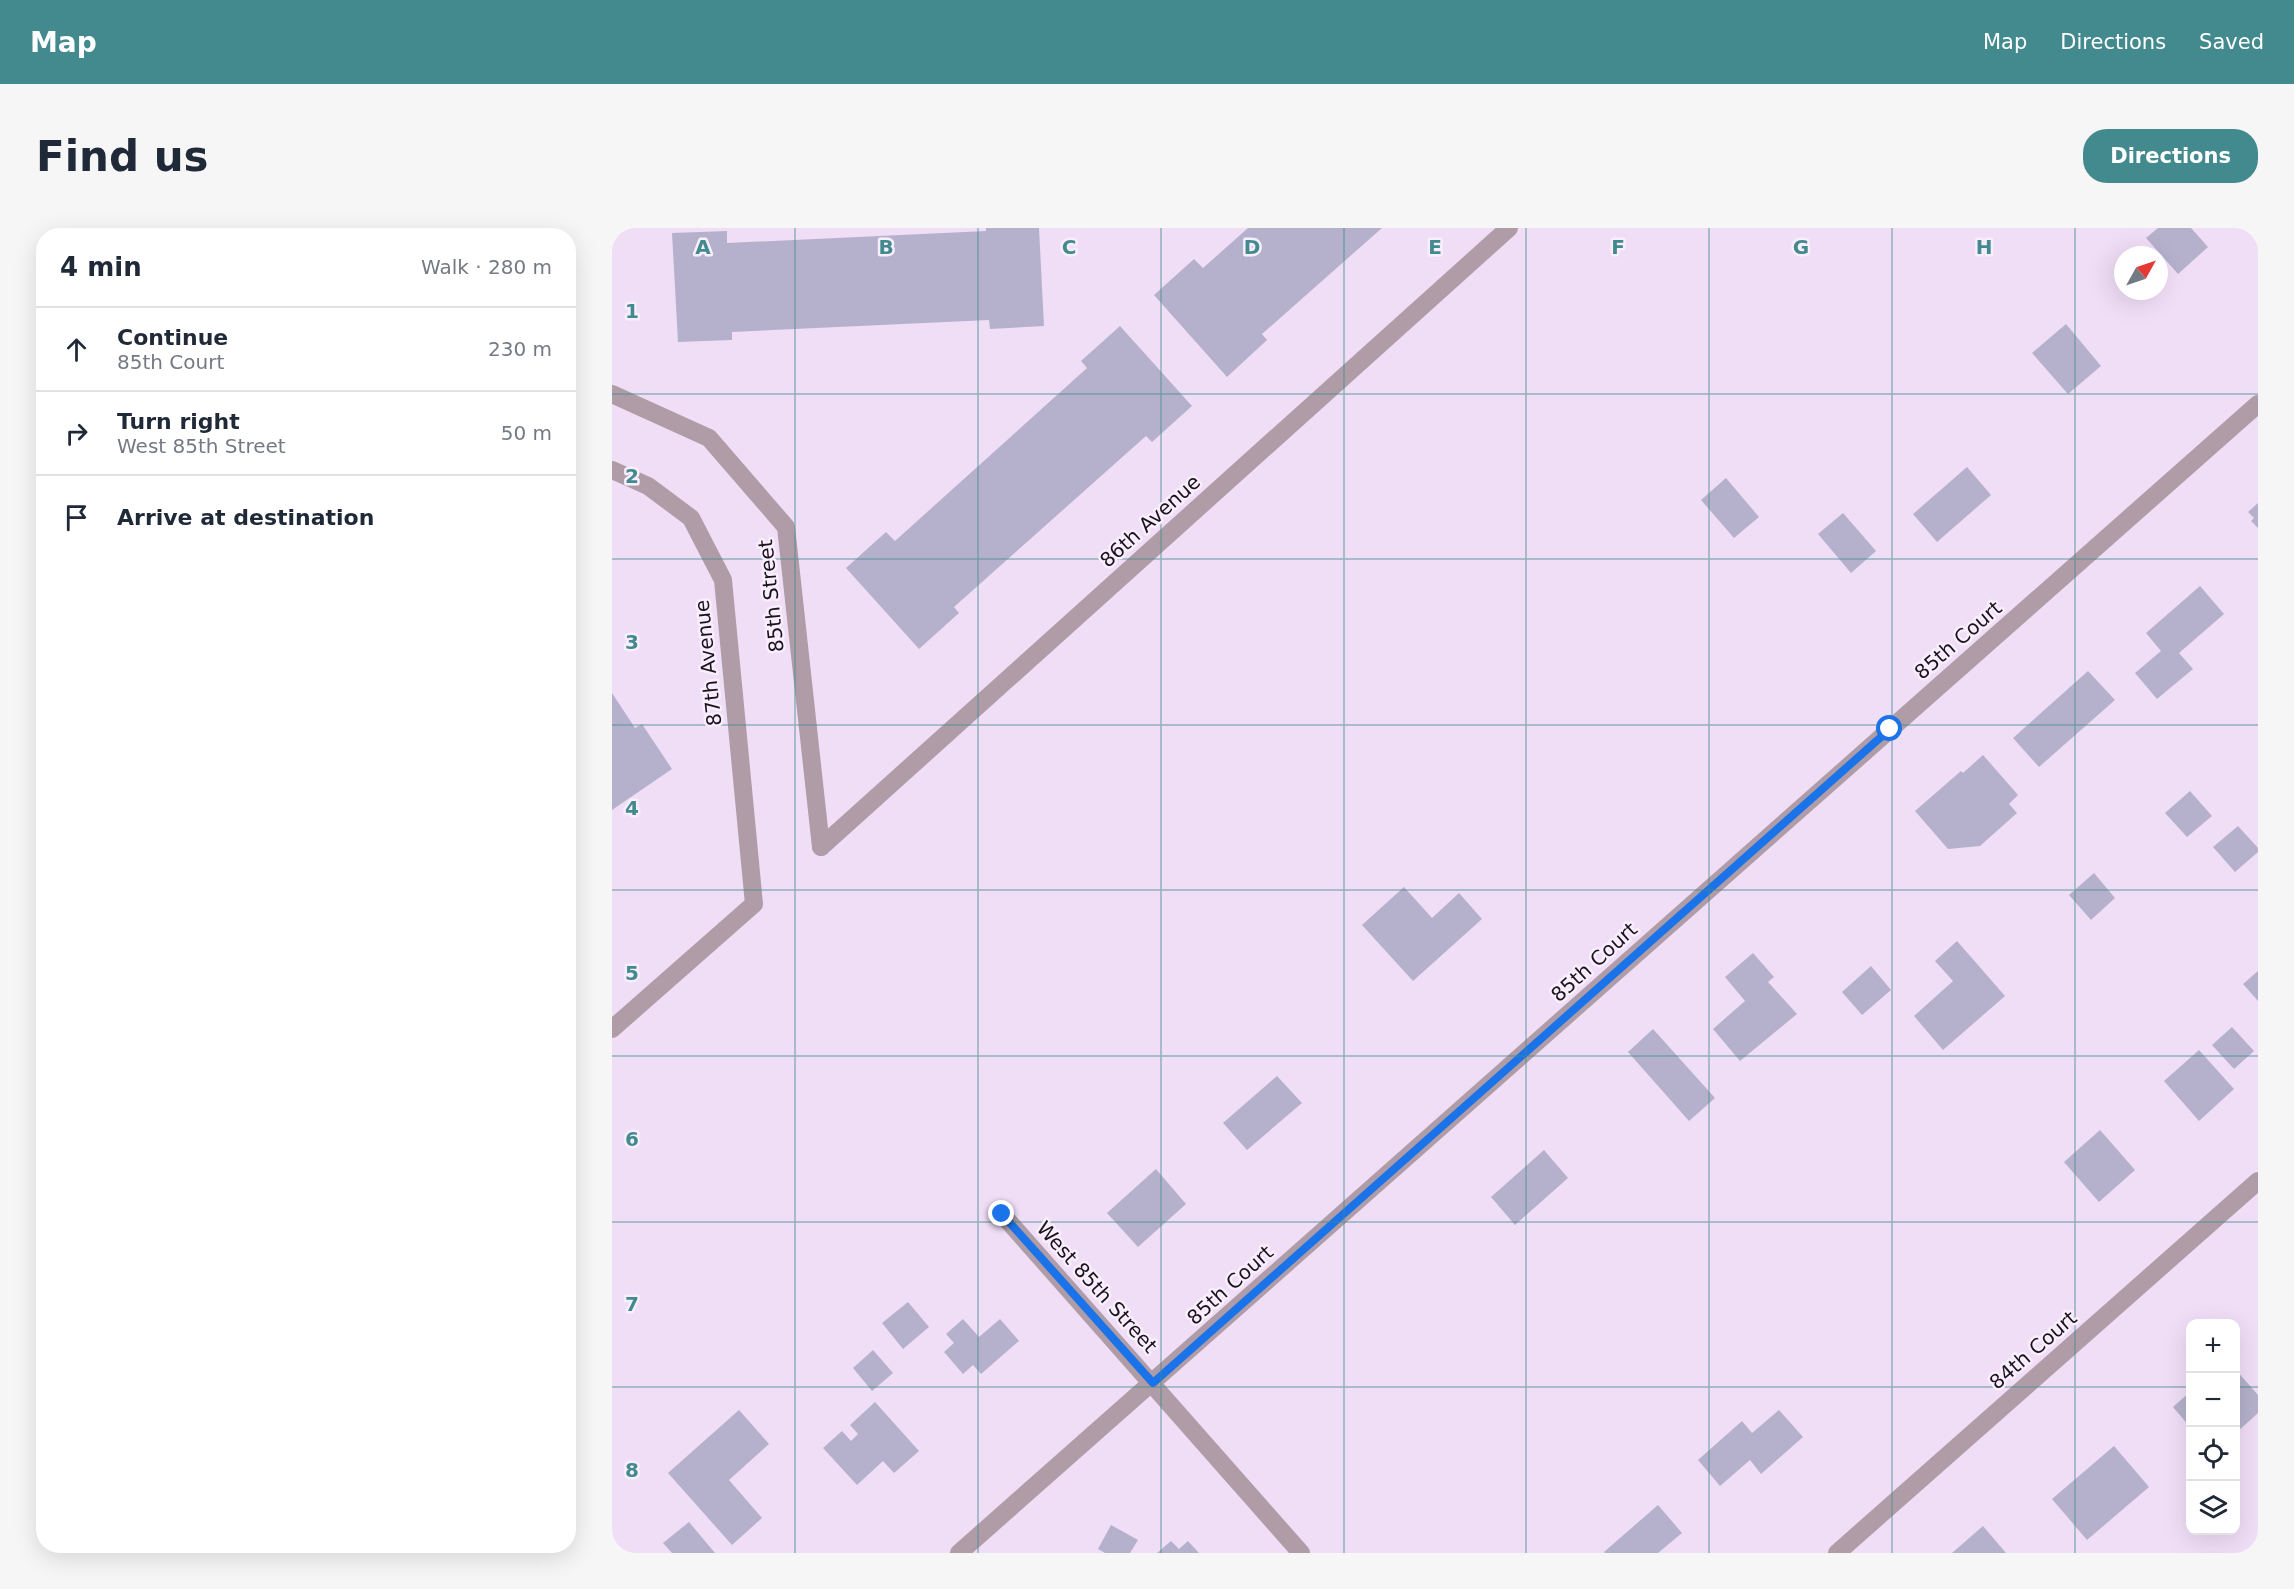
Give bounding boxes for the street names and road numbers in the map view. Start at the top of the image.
street label: 86th Avenue [1095,470,1205,572]
street label: 85th Street [753,538,789,653]
street label: 85th Court [1910,596,2006,684]
street label: 87th Avenue [689,599,727,727]
street label: 85th Court [1546,917,1642,1007]
street label: West 85th Street [1032,1216,1162,1358]
street label: 85th Court [1182,1240,1278,1330]
street label: 84th Court [1985,1306,2081,1394]

